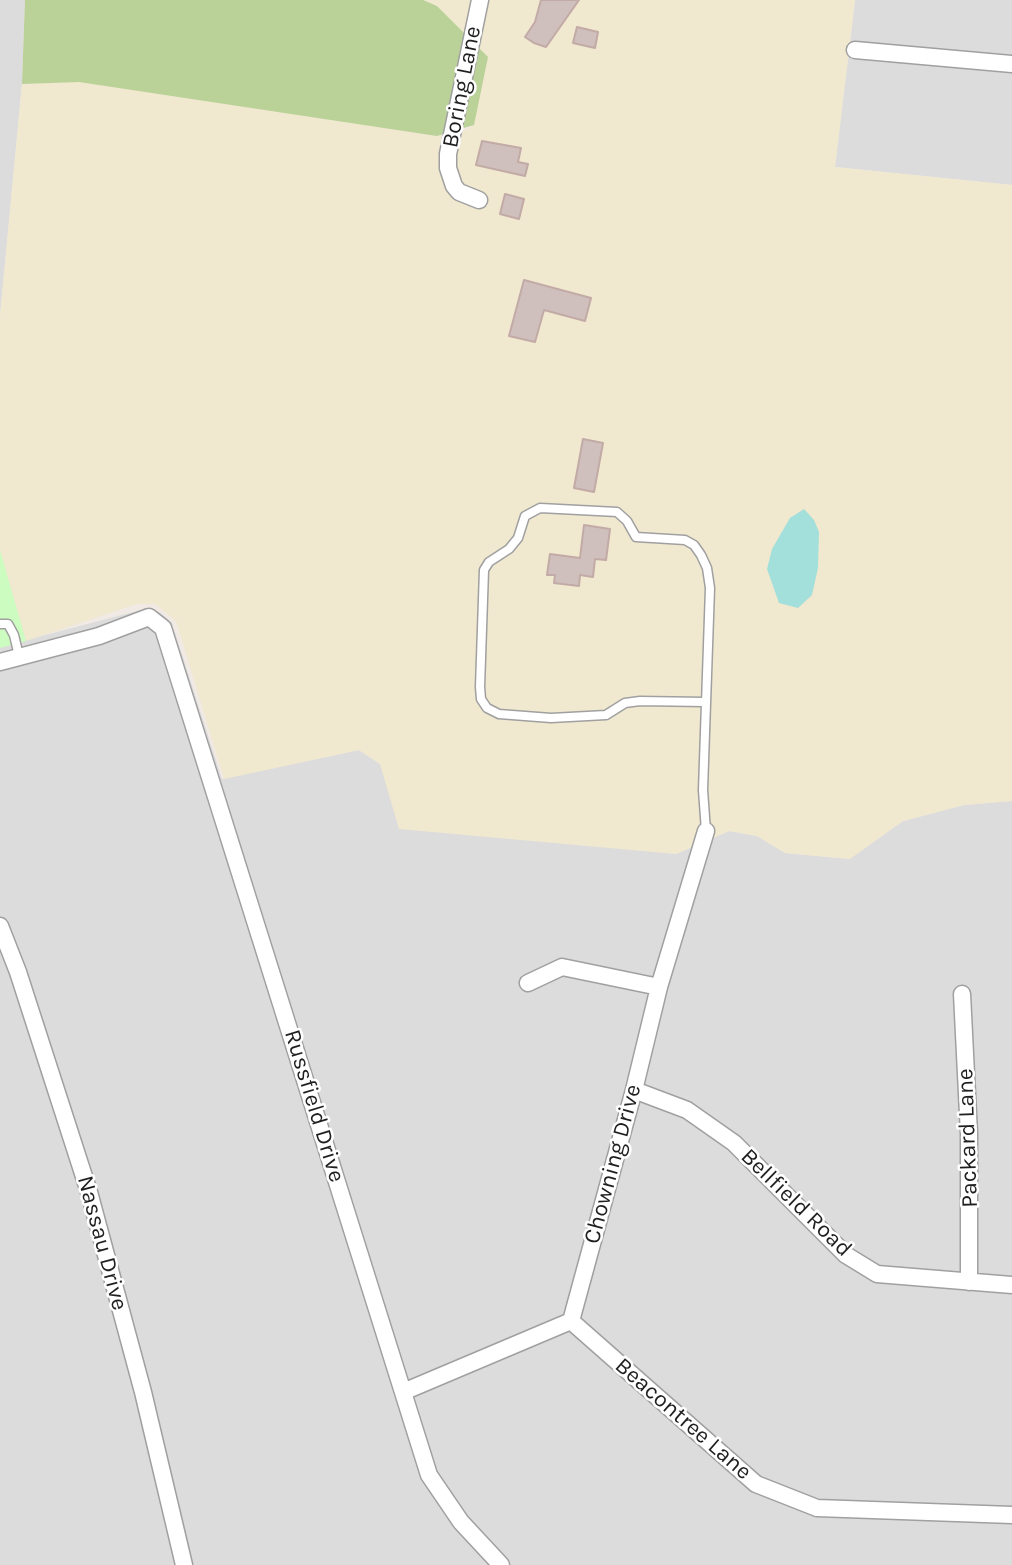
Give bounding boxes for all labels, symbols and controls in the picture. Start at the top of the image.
street label: Boring Lane [437,24,487,150]
street label: Russfield Drive [278,1026,350,1186]
street label: Packard Lane [952,1068,984,1208]
street label: Chowning Drive [578,1081,648,1247]
street label: Bellfield Road [735,1143,857,1263]
street label: Nassau Drive [71,1173,133,1313]
street label: Beacontree Lane [609,1352,757,1486]

